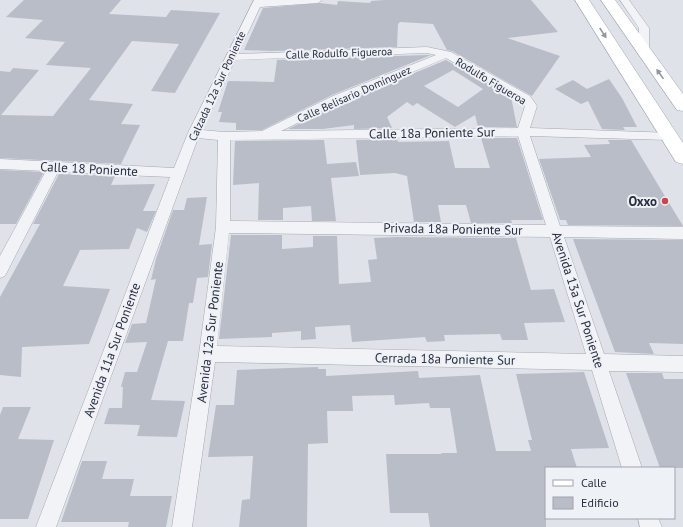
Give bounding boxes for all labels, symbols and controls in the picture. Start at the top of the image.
street label: Calzada 12a Sur Poniente [185,28,249,143]
one-way arrow [599,28,607,38]
street label: Calle Rodulfo Figueroa [285,44,393,62]
street label: Rodulfo Figueroa [453,54,529,108]
street label: Calle Belisario Domínguez [295,62,413,126]
one-way arrow [656,69,665,80]
street label: Calle 18a Poniente Sur [369,123,496,143]
street label: Calle 18 Poniente [40,158,138,180]
place label: Oxxo [628,193,657,210]
marker: Oxxo [660,196,670,206]
street label: Privada 18a Poniente Sur [383,219,523,239]
street label: Avenida 13a Sur Poniente [548,230,608,370]
street label: Avenida 12a Sur Poniente [193,260,227,404]
street label: Avenida 11a Sur Poniente [80,280,144,420]
street label: Cerrada 18a Poniente Sur [375,349,516,369]
legend [545,467,675,519]
text: Calle [581,475,607,490]
text: Edificio [581,495,619,510]

